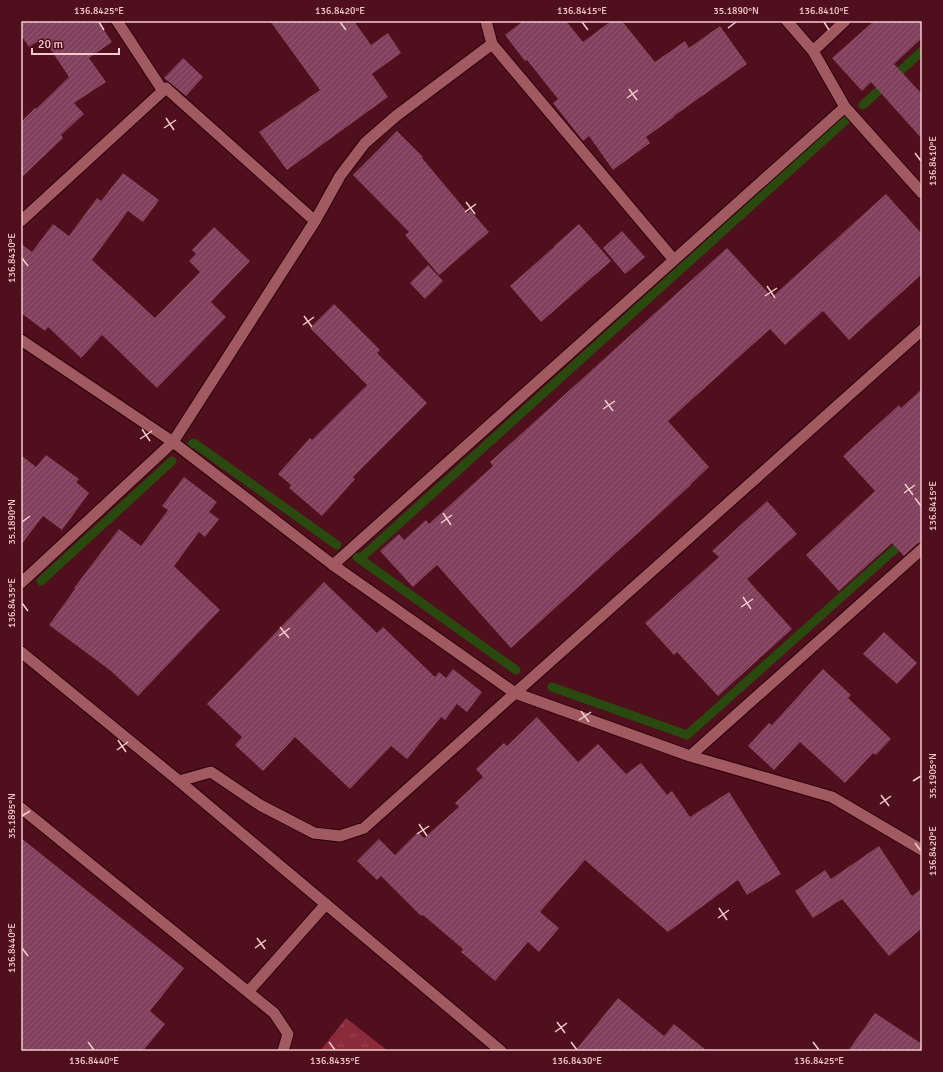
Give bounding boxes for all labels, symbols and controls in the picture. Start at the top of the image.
text: 136.8425°E [74,5,124,17]
text: 136.8420°E [315,5,365,17]
text: 136.8415°E [557,5,607,17]
text: 35.1890°N [713,5,759,17]
text: 136.8410°E [799,5,849,17]
scale bar [32,30,119,56]
text: 20 m [38,37,63,52]
text: 136.8410°E [927,136,939,186]
text: 136.8430°E [6,233,18,283]
text: 136.8415°E [927,481,939,531]
text: 35.1890°N [6,499,18,545]
text: 136.8435°E [6,578,18,628]
text: 35.1905°N [927,753,939,799]
text: 35.1895°N [6,793,18,839]
text: 136.8420°E [927,826,939,876]
text: 136.8440°E [6,923,18,973]
text: 136.8440°E [69,1055,119,1067]
text: 136.8435°E [310,1055,360,1067]
text: 136.8430°E [552,1055,602,1067]
text: 136.8425°E [794,1055,844,1067]

